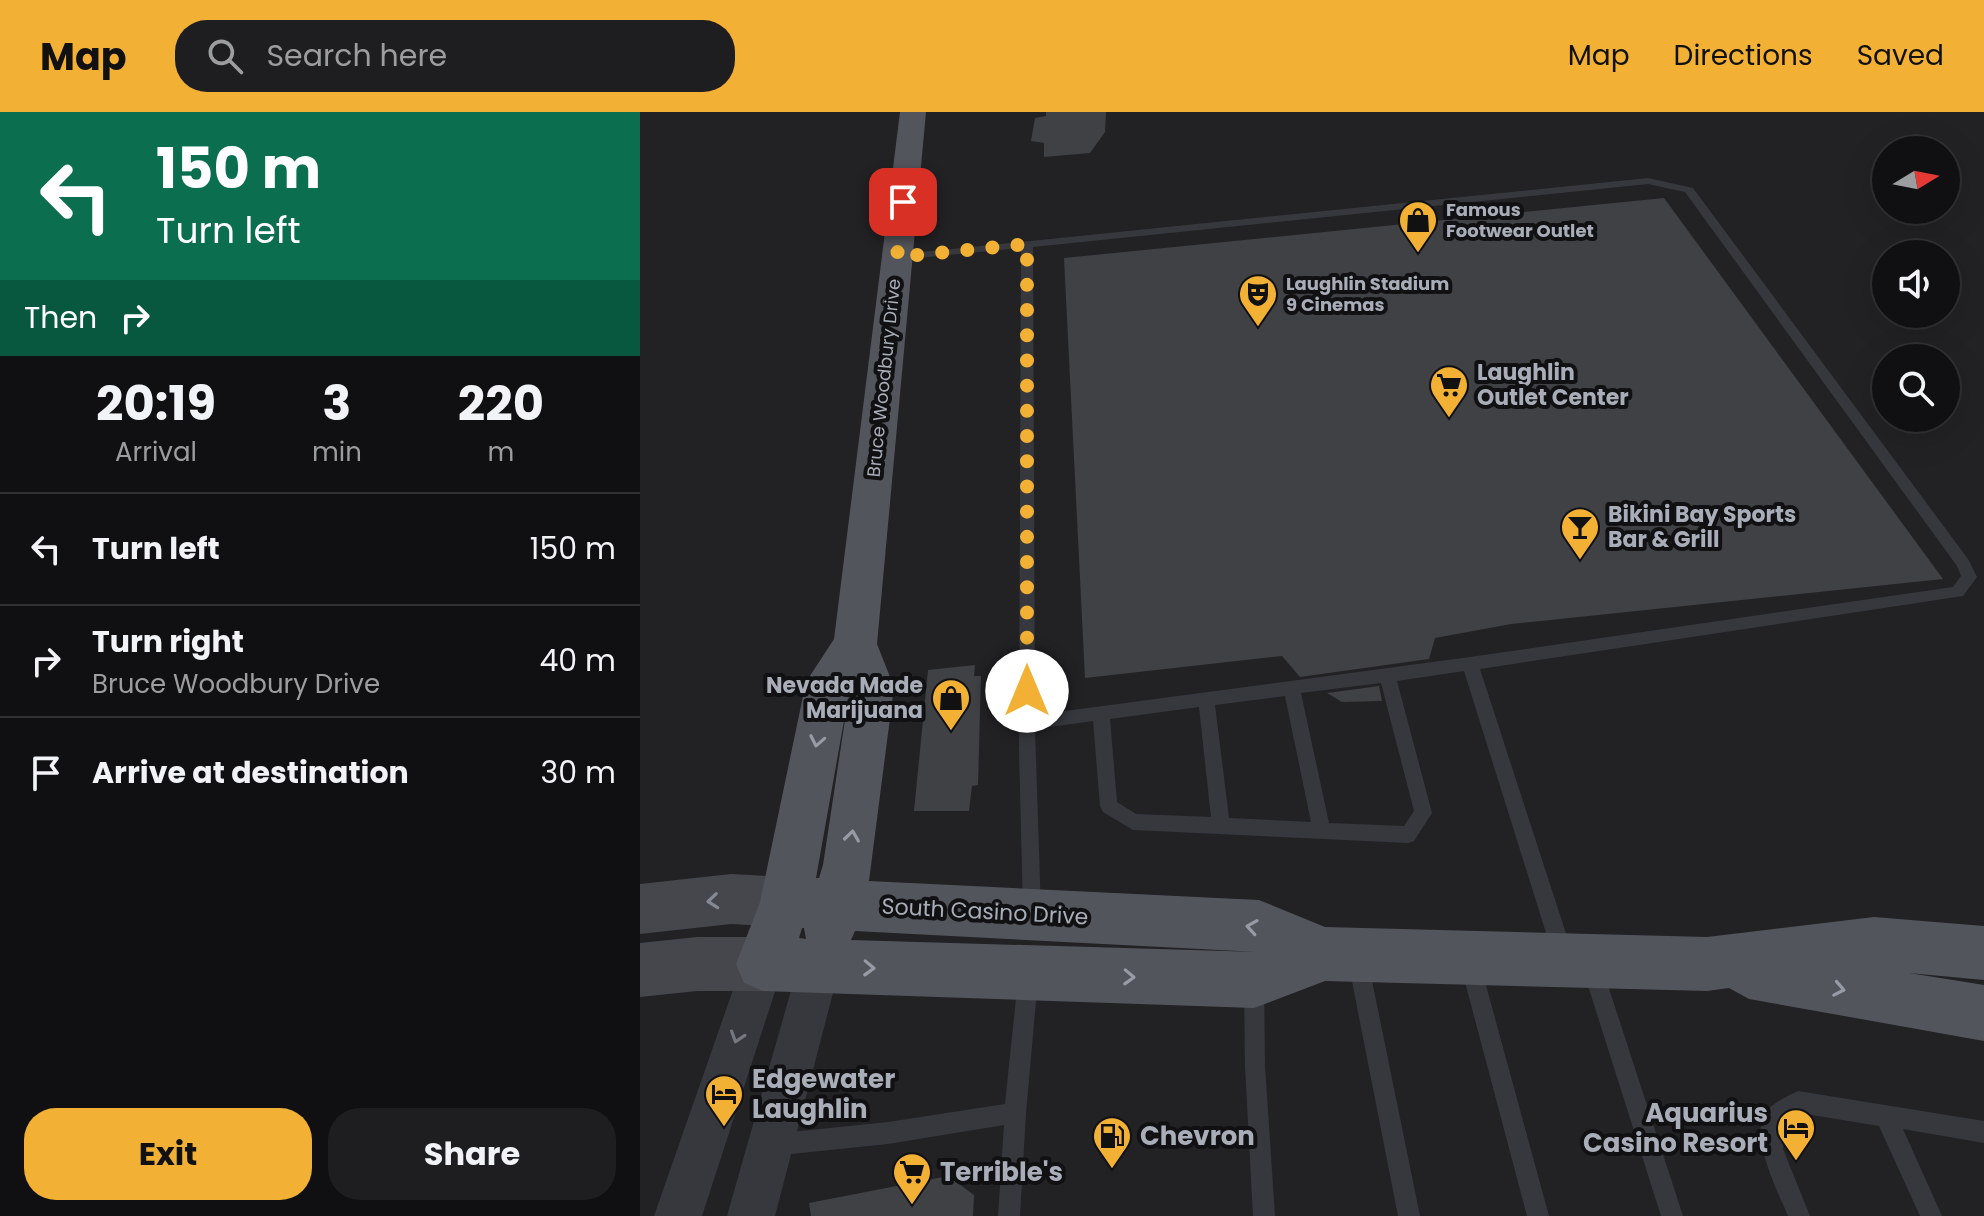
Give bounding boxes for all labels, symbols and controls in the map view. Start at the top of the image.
search box [175,20,735,92]
text: Map [40,30,127,83]
icon: search [203,34,247,78]
text: Search here [267,34,447,77]
text: Map [1568,36,1630,75]
text: Directions [1674,36,1813,75]
text: Saved [1857,36,1944,75]
text: 150 m [156,129,321,208]
north arrow [1872,136,1960,224]
map controls [1872,136,1960,432]
icon: left [24,144,128,248]
pin [869,168,937,236]
icon: arrive [881,180,925,224]
place label: Famous Footwear Outlet [1446,197,1594,243]
shop icon: Famous Footwear Outlet [1397,199,1439,254]
text: Turn left [156,205,301,256]
button: sound [1872,240,1960,328]
place label: Laughlin Stadium 9 Cinemas [1286,271,1449,317]
theatre icon: Laughlin Stadium 9 Cinemas [1237,273,1279,328]
street label: Bruce Woodbury Drive [861,277,906,478]
text: Then [24,296,97,339]
icon: right [113,296,157,340]
button: search [1872,344,1960,432]
place label: Laughlin Outlet Center [1477,357,1629,413]
supermarket icon: Laughlin Outlet Center [1428,364,1470,419]
text: 20:19 [96,370,216,437]
text: 3 [322,370,351,437]
text: 220 [458,370,544,437]
text: Arrival [115,434,197,470]
text: min [312,434,362,470]
text: m [488,434,514,470]
place label: Bikini Bay Sports Bar & Grill [1608,499,1796,555]
bar icon: Bikini Bay Sports Bar & Grill [1559,506,1601,561]
icon: left [24,527,68,571]
text: Turn left [92,527,220,570]
text: 150 m [530,527,616,570]
text: Turn right [92,620,244,663]
icon: right [24,639,68,683]
text: 40 m [539,639,616,682]
position arrow [985,649,1069,733]
text: Bruce Woodbury Drive [92,666,380,702]
place label: Nevada Made Marijuana [766,670,923,726]
shop icon: Nevada Made Marijuana [930,677,972,732]
one-way arrow [809,733,826,747]
icon: arrive [24,751,68,795]
text: Arrive at destination [92,751,409,794]
text: 30 m [541,751,616,794]
one-way arrow [843,829,860,843]
street label: South Casino Drive [881,891,1089,932]
one-way arrow [706,892,719,909]
one-way arrow [1246,919,1259,936]
one-way arrow [863,959,876,976]
one-way arrow [1123,968,1136,985]
one-way arrow [1831,980,1845,997]
one-way arrow [730,1030,746,1044]
place label: Edgewater Laughlin [752,1061,895,1127]
hotel icon: Edgewater Laughlin [703,1073,745,1128]
place label: Aquarius Casino Resort [1583,1095,1768,1161]
hotel icon: Aquarius Casino Resort [1775,1107,1817,1162]
button: Exit [24,1108,312,1200]
button: Share [328,1108,616,1200]
fuel station icon: Chevron [1091,1115,1133,1170]
place label: Chevron [1140,1118,1255,1154]
supermarket icon: Terrible's [891,1151,933,1206]
place label: Terrible's [940,1154,1063,1190]

